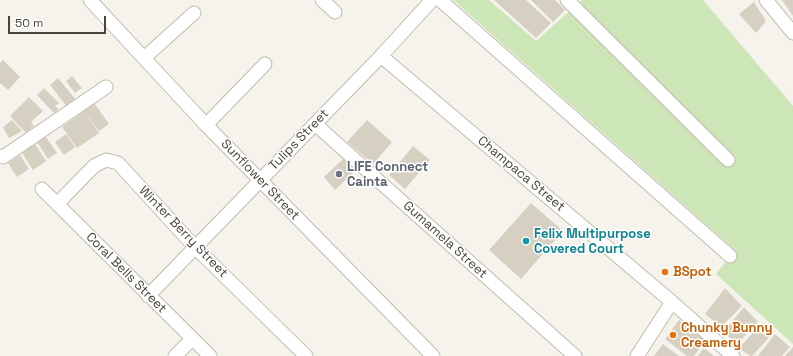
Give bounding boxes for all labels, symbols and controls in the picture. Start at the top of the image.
scale bar [10,8,108,34]
text: 50 m [15,15,43,31]
street label: Tulips Street [266,106,332,174]
street label: Champaca Street [474,133,568,215]
street label: Sunflower Street [218,136,302,224]
place label: LIFE Connect Cainta [347,159,428,190]
marker: LIFE Connect Cainta [334,169,344,179]
street label: Winter Berry Street [135,183,231,281]
street label: Gumamela Street [400,198,490,282]
place label: Felix Multipurpose Covered Court [534,226,651,257]
street label: Coral Bells Street [82,229,170,317]
marker: Felix Multipurpose Covered Court [521,236,531,246]
place label: BSpot [673,264,711,280]
marker: BSpot [660,267,670,277]
place label: Chunky Bunny Creamery [681,320,772,351]
marker: Chunky Bunny Creamery [668,330,678,340]

